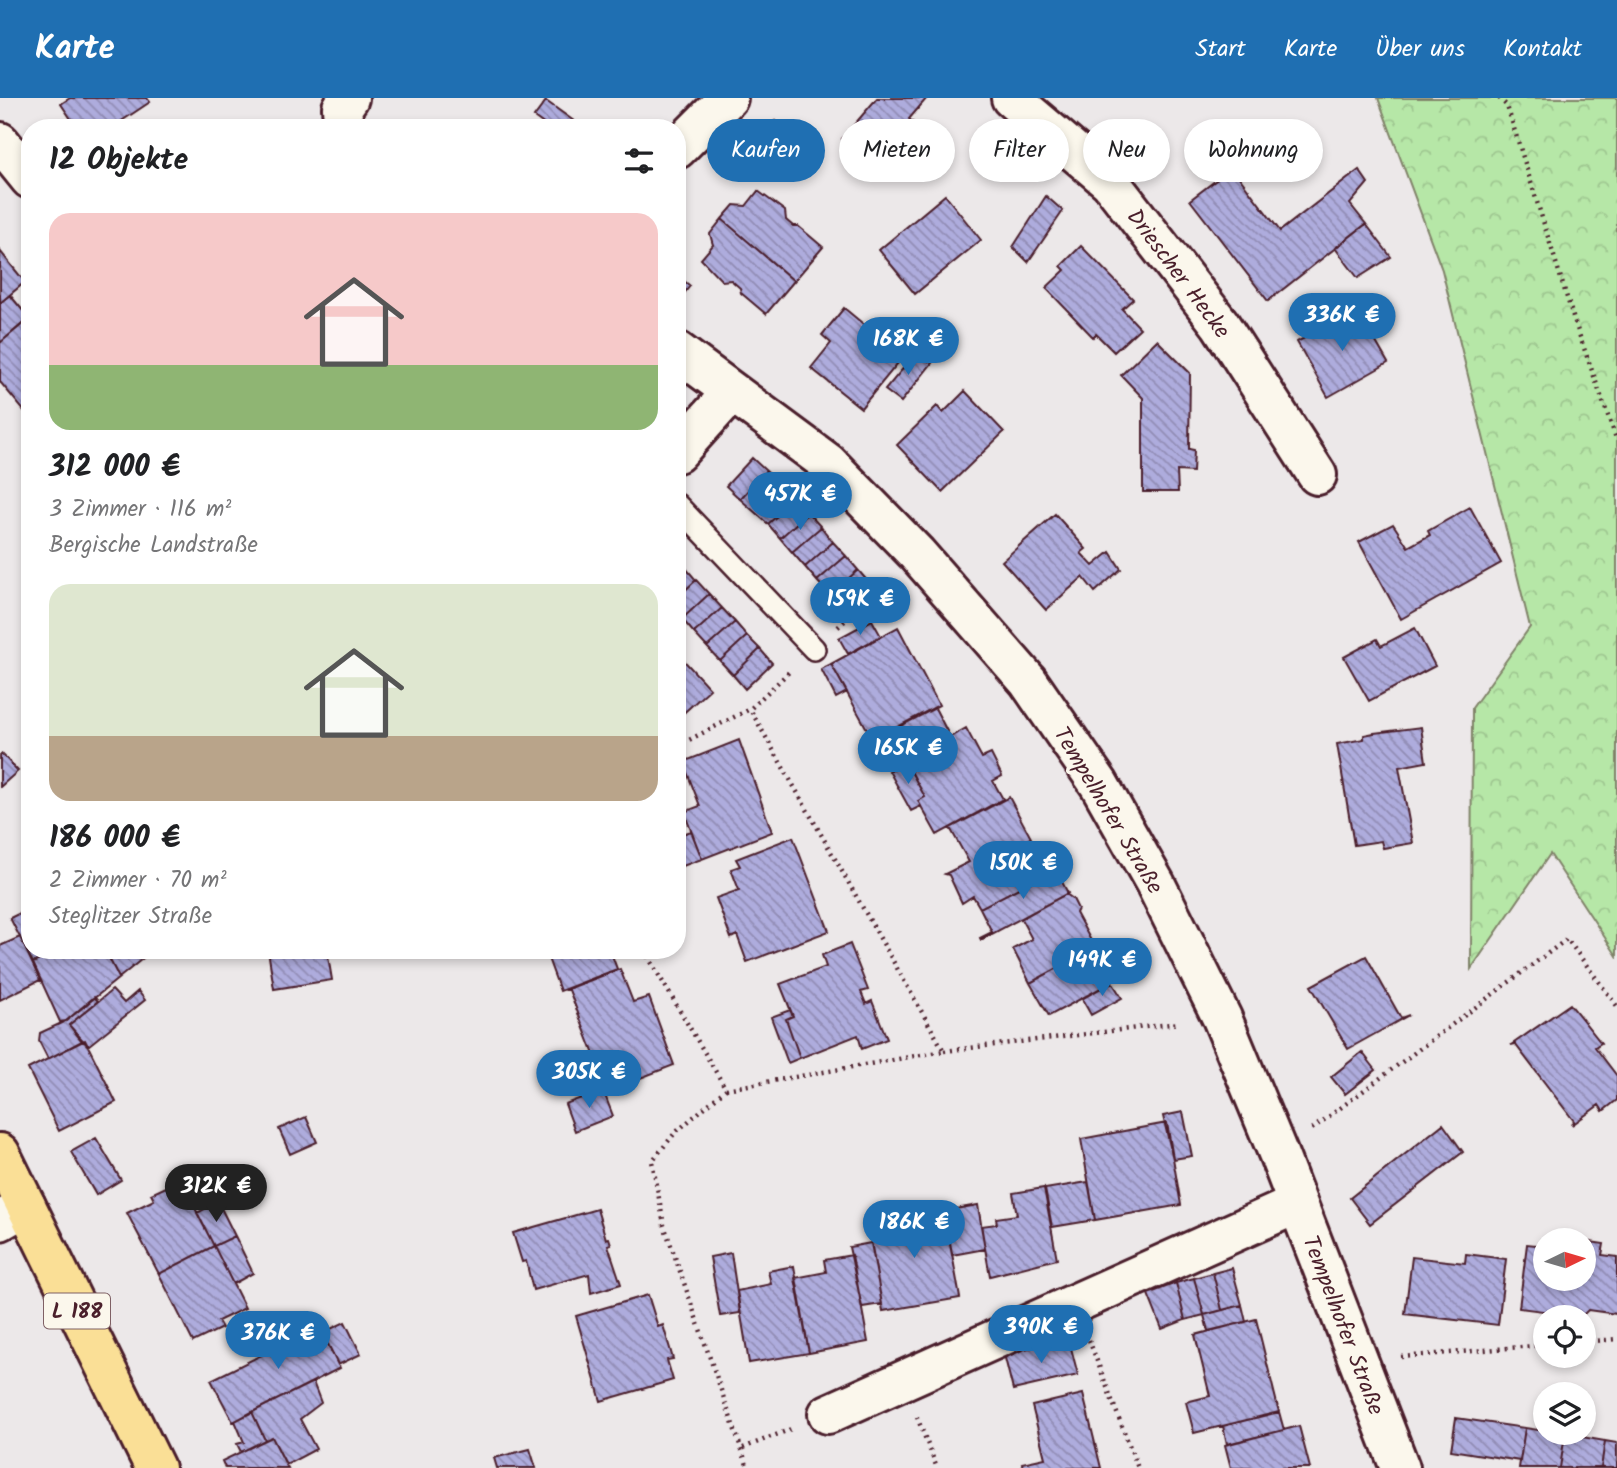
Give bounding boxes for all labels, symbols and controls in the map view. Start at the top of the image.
text: Karte [35,23,115,76]
text: Start [1195,30,1246,69]
text: Karte [1284,30,1337,69]
text: Über uns [1375,30,1465,69]
text: Kontakt [1503,30,1582,69]
chip: Kaufen [707,119,825,182]
chip: Mieten [839,119,955,182]
chip: Filter [969,119,1069,182]
chip: Neu [1083,119,1170,182]
chip: Wohnung [1184,119,1323,182]
text: 12 Objekte [49,137,188,185]
icon: filters [620,142,658,180]
street label: Driescher Hecke [1116,201,1238,347]
icon: home [291,259,417,385]
pin: 336K € [1285,294,1399,353]
text: 336K € [1305,298,1379,334]
pin: 168K € [851,317,965,377]
text: 168K € [873,322,943,358]
text: 312 000 € [49,444,180,492]
pin: 457K € [743,472,857,532]
text: 457K € [764,477,836,513]
text: 3 Zimmer · 116 m² [49,492,231,528]
text: Bergische Landstraße [49,528,258,564]
pin: 159K € [803,578,917,637]
text: 159K € [826,582,894,618]
icon: home [291,630,417,756]
street label: Tempelhofer Straße [1043,720,1172,902]
pin: 165K € [851,726,965,786]
text: 165K € [874,731,942,767]
text: 186 000 € [49,815,180,863]
pin: 150K € [966,842,1080,901]
text: 150K € [989,846,1057,882]
text: 2 Zimmer · 70 m² [49,863,227,899]
text: Steglitzer Straße [49,899,212,935]
pin: 149K € [1045,939,1159,998]
text: 149K € [1068,943,1136,979]
pin: 305K € [532,1051,646,1110]
text: 305K € [552,1055,626,1091]
pin: 312K € [159,1164,273,1224]
text: 312K € [181,1169,251,1205]
pin: 186K € [857,1200,971,1260]
text: 186K € [879,1205,949,1241]
north arrow [1533,1228,1596,1292]
map controls [1533,1228,1596,1445]
street label: Tempelhofer Straße [1291,1231,1393,1421]
road number: L 188 [44,1294,110,1328]
button: locate [1533,1305,1596,1368]
pin: 390K € [984,1306,1098,1365]
text: 390K € [1004,1310,1078,1346]
pin: 376K € [221,1312,335,1371]
text: 376K € [241,1316,315,1352]
button: layers [1533,1382,1596,1445]

